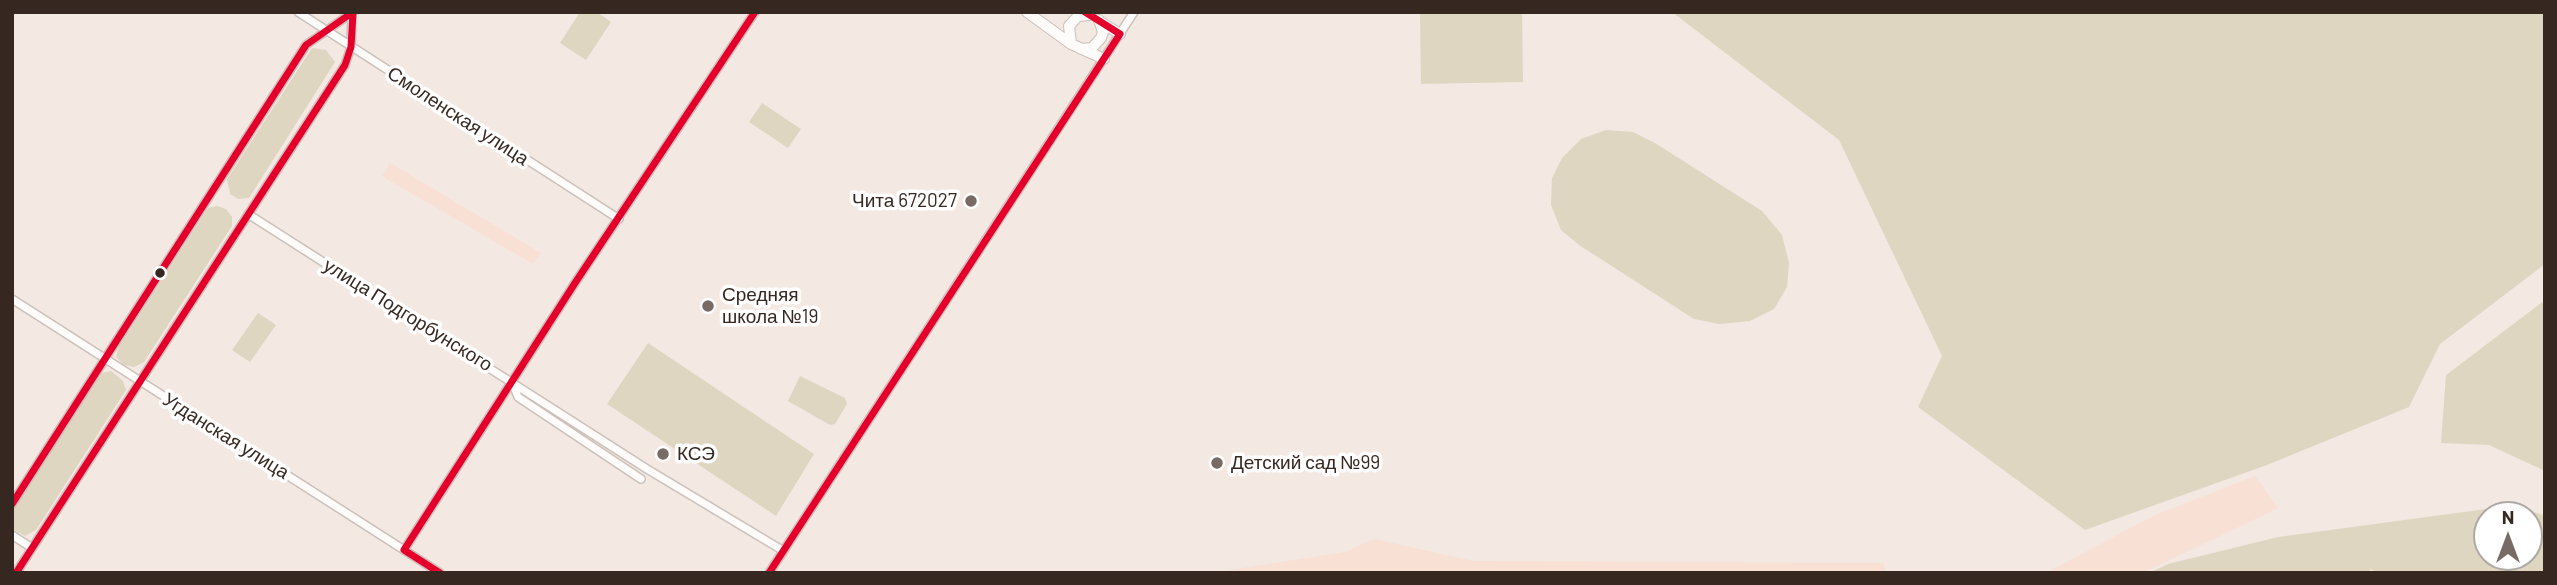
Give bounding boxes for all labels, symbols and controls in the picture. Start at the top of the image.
street label: Смоленская улица [383,62,533,170]
place label: Чита 672027 [852,190,957,212]
marker: Чита 672027 [963,193,979,209]
street label: улица Подгорбунского [319,254,497,376]
unlabelled marker [153,266,167,280]
place label: Средняя школа №19 [722,284,818,328]
marker: Средняя школа №19 [700,298,716,314]
street label: Угданская улица [159,388,293,484]
place label: КСЭ [677,443,715,465]
marker: КСЭ [655,446,671,462]
place label: Детский сад №99 [1231,452,1380,474]
marker: Детский сад №99 [1209,455,1225,471]
north arrow [2473,501,2543,571]
text: N [2502,505,2514,528]

